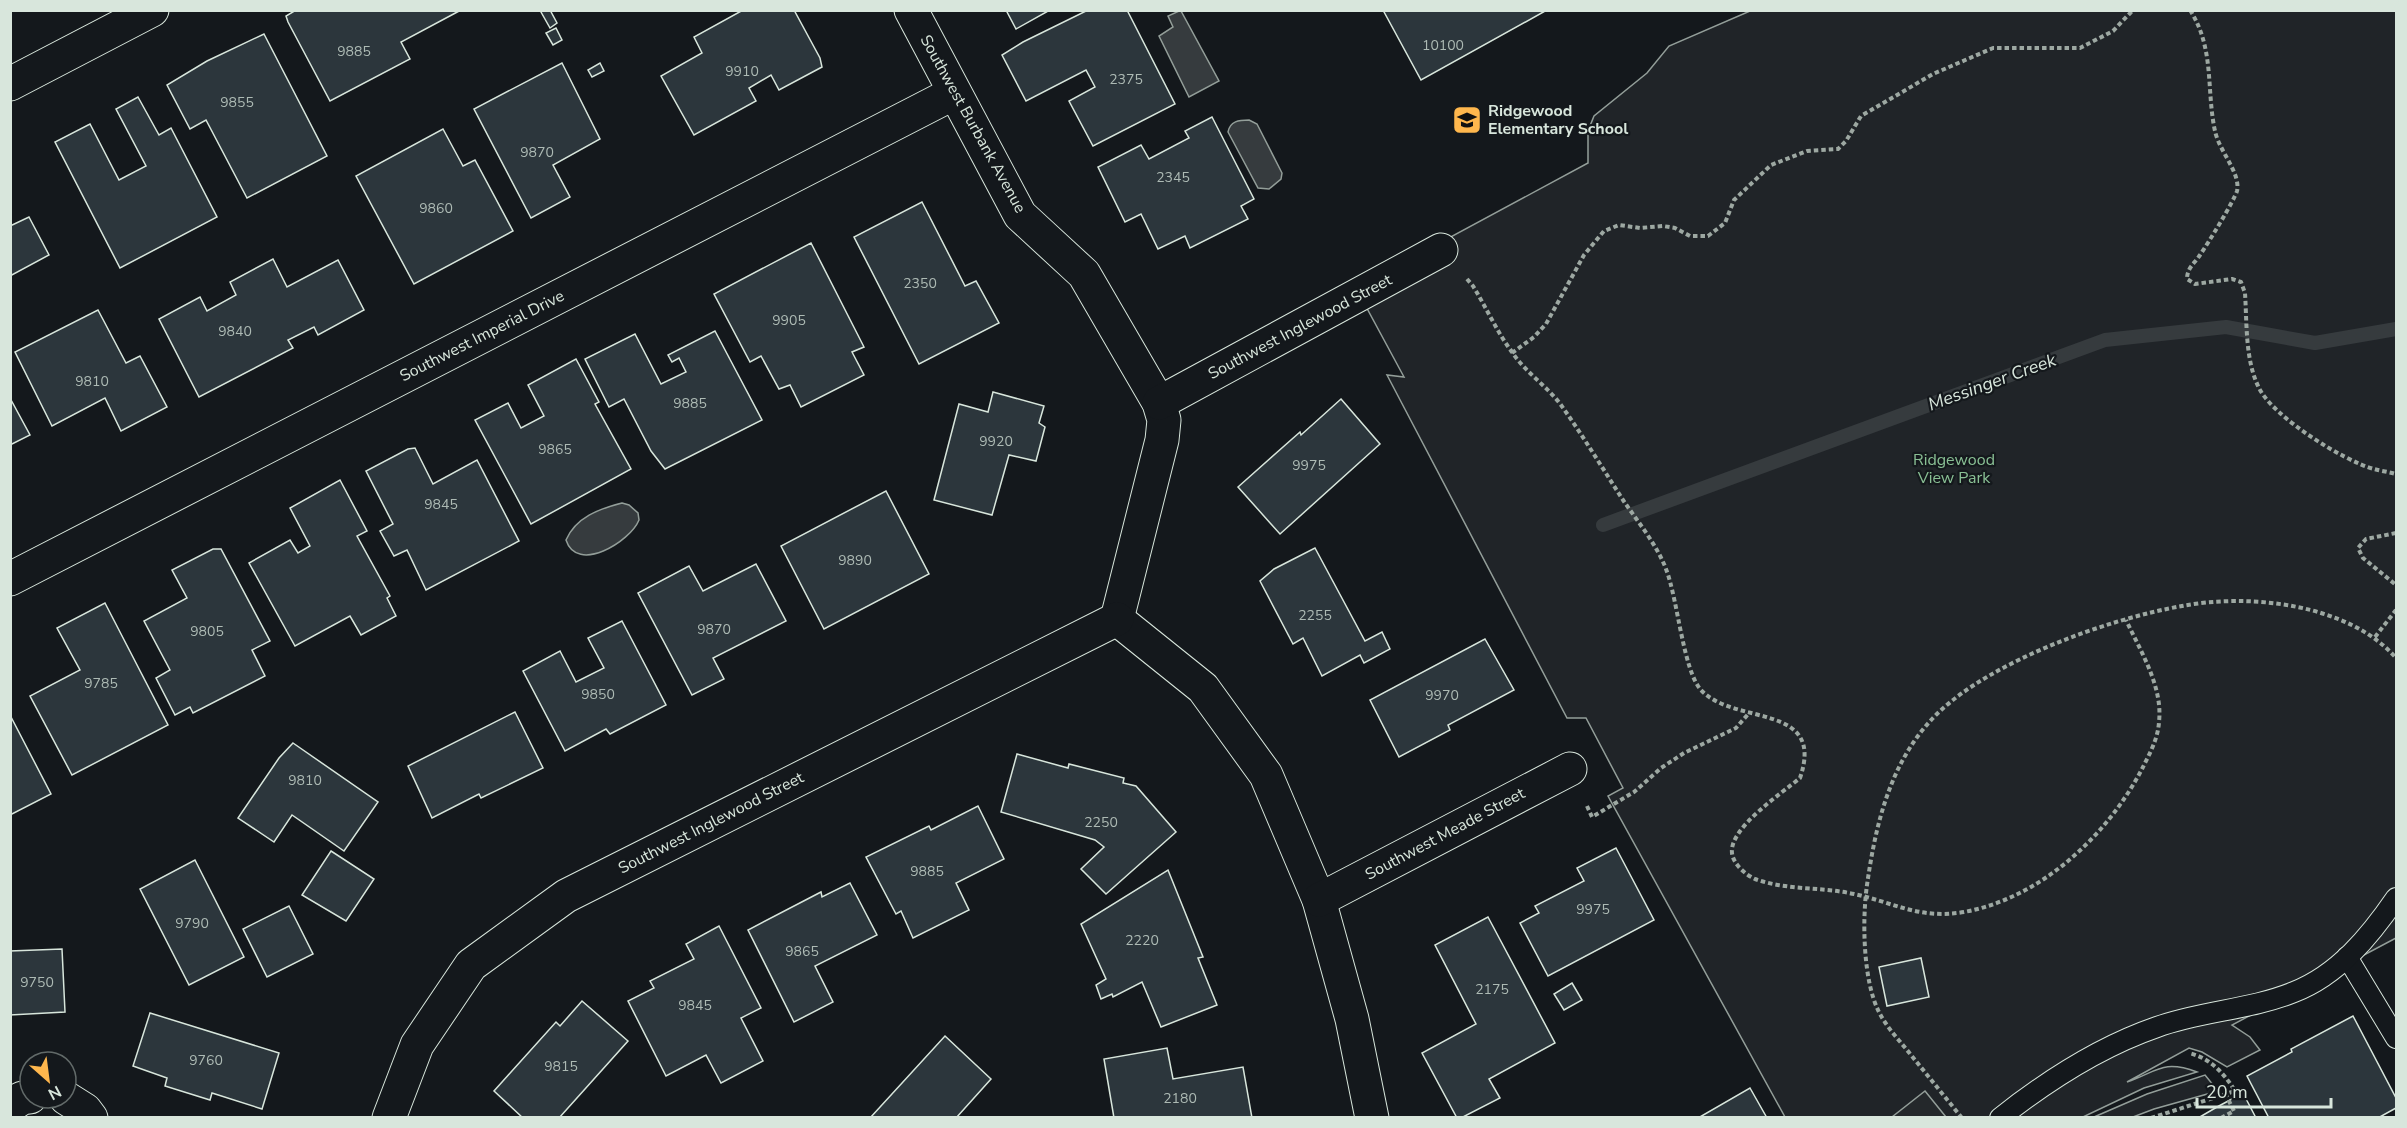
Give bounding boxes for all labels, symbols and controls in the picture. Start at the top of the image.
street label: Southwest Burbank Avenue [915,31,1031,217]
house number: 10100 [1422,36,1464,55]
house number: 9885 [337,42,371,61]
house number: 9910 [725,62,759,81]
house number: 2375 [1109,70,1143,89]
house number: 9855 [220,93,254,112]
place label: Ridgewood Elementary School [1488,100,1628,140]
school or university icon: Ridgewood Elementary School [1451,104,1483,136]
house number: 9870 [520,143,554,162]
house number: 2345 [1156,168,1190,187]
house number: 9860 [419,199,453,218]
street label: Southwest Inglewood Street [1204,269,1396,385]
house number: 2350 [903,274,937,293]
street label: Southwest Imperial Drive [396,285,568,387]
house number: 9905 [772,311,806,330]
house number: 9840 [218,322,252,341]
water label: Messinger Creek [1925,347,2060,416]
house number: 9810 [75,372,109,391]
house number: 9885 [673,394,707,413]
house number: 9920 [979,432,1013,451]
house number: 9865 [538,440,572,459]
park label: Ridgewood View Park [1913,449,1995,489]
house number: 9975 [1292,456,1326,475]
house number: 9845 [424,495,458,514]
house number: 9890 [838,551,872,570]
house number: 2255 [1298,606,1332,625]
house number: 9870 [697,620,731,639]
house number: 9805 [190,622,224,641]
house number: 9785 [84,674,118,693]
house number: 9850 [581,685,615,704]
house number: 9970 [1425,686,1459,705]
street label: Southwest Inglewood Street [615,766,808,879]
house number: 9810 [288,771,322,790]
street label: Southwest Meade Street [1361,782,1529,885]
house number: 2250 [1084,813,1118,832]
house number: 9885 [910,862,944,881]
house number: 9975 [1576,900,1610,919]
house number: 9790 [175,914,209,933]
house number: 2220 [1125,931,1159,950]
house number: 9865 [785,942,819,961]
house number: 9750 [20,973,54,992]
house number: 2175 [1475,980,1509,999]
house number: 9845 [678,996,712,1015]
north arrow [18,1050,78,1110]
house number: 9760 [189,1051,223,1070]
house number: 9815 [544,1057,578,1076]
scale bar [2197,1071,2330,1109]
text: N [44,1080,65,1105]
text: 20 m [2206,1080,2248,1104]
house number: 2180 [1163,1089,1197,1108]

